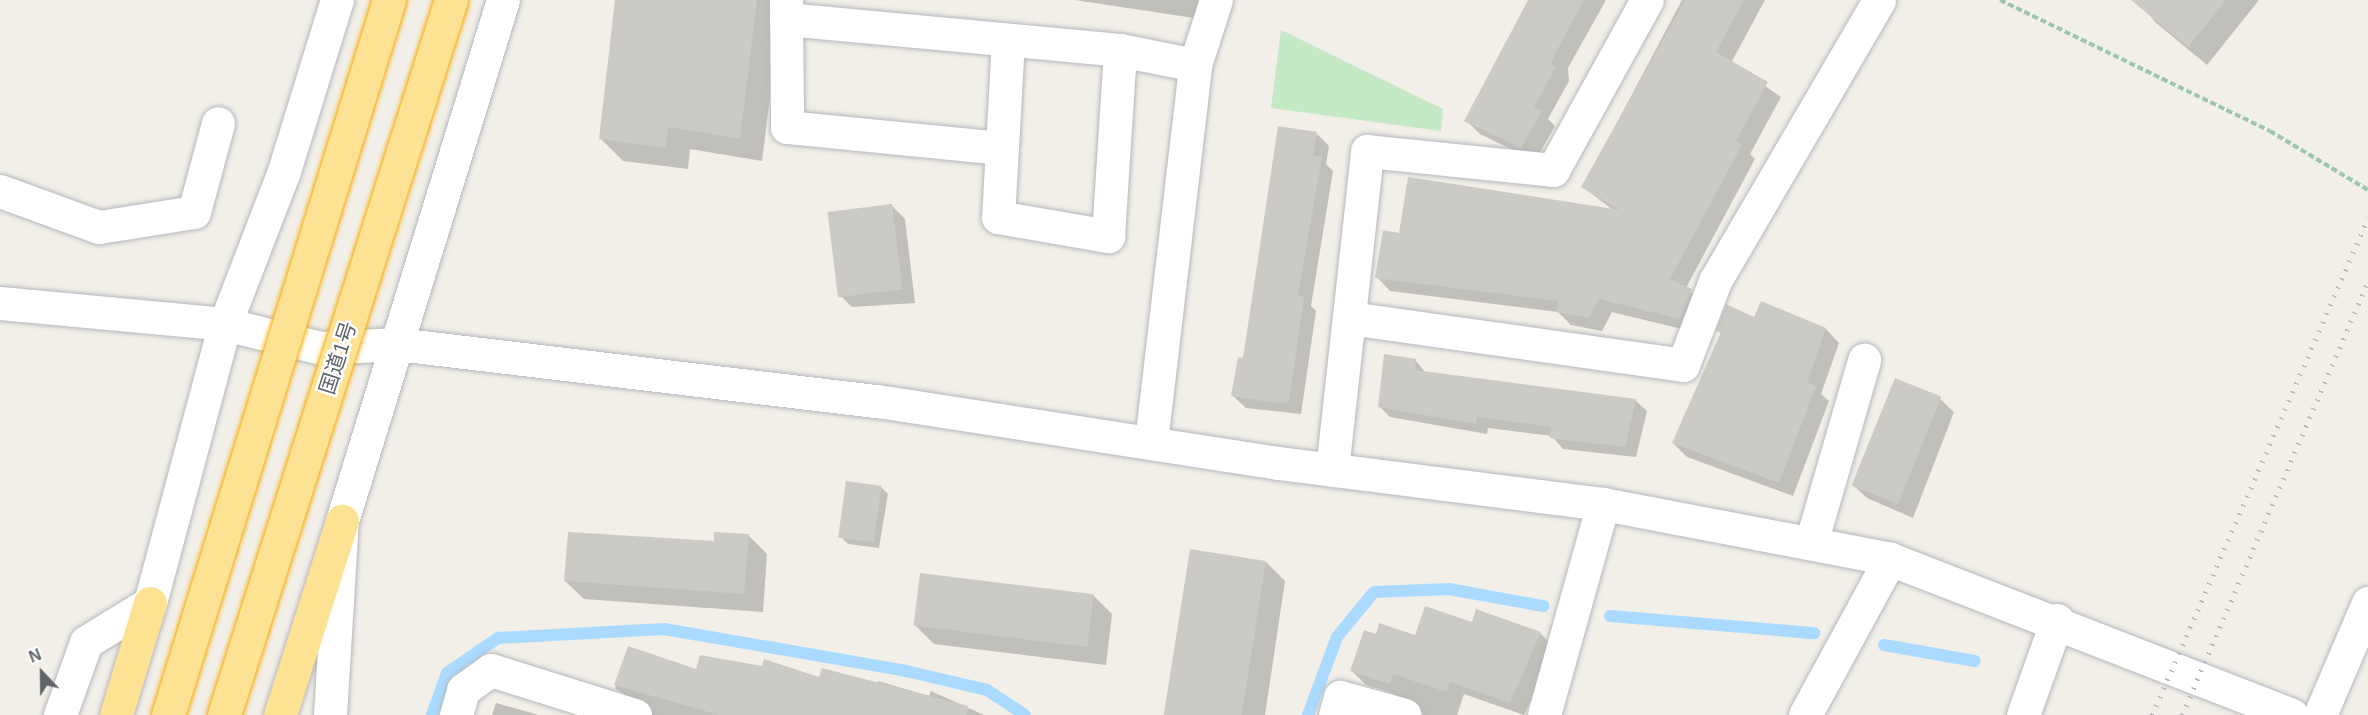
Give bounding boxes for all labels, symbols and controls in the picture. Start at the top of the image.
street label: 国道1号 [314,319,362,397]
north arrow [12,643,72,703]
text: N [27,646,44,666]

